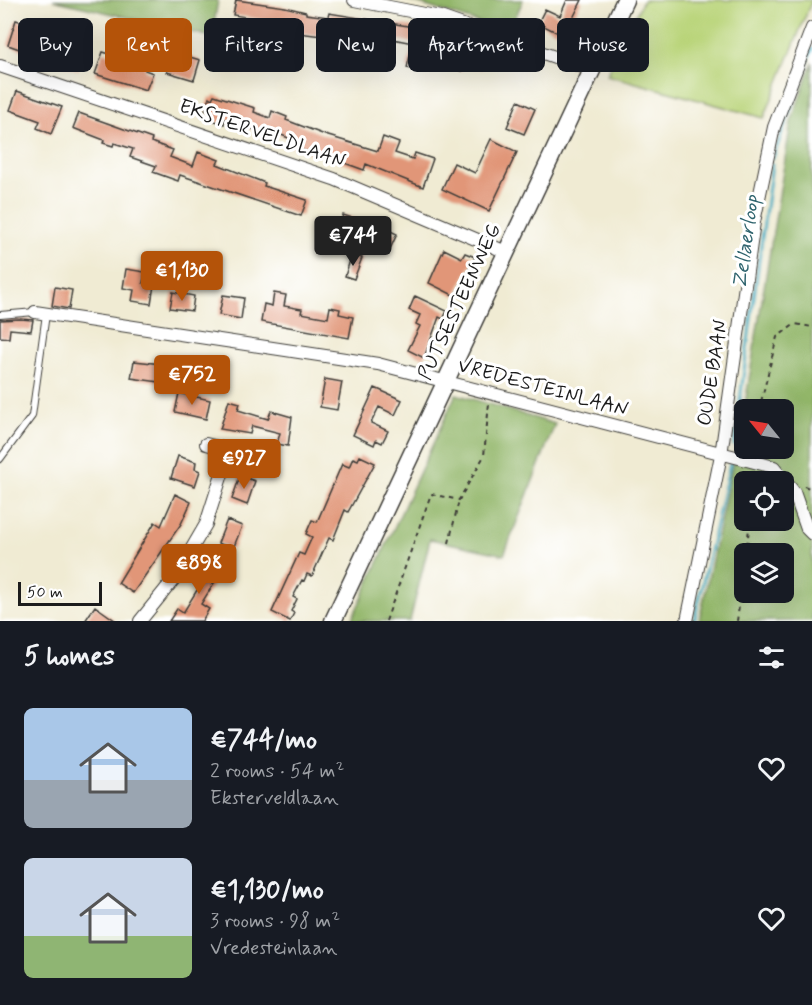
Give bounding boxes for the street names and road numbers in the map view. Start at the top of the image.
street label: EKSTERVELDLAAN [175,93,349,175]
street label: PUTSESTEENWEG [412,219,508,385]
street label: OUDE BAAN [691,318,735,428]
street label: VREDESTEINLAAN [455,352,631,424]

